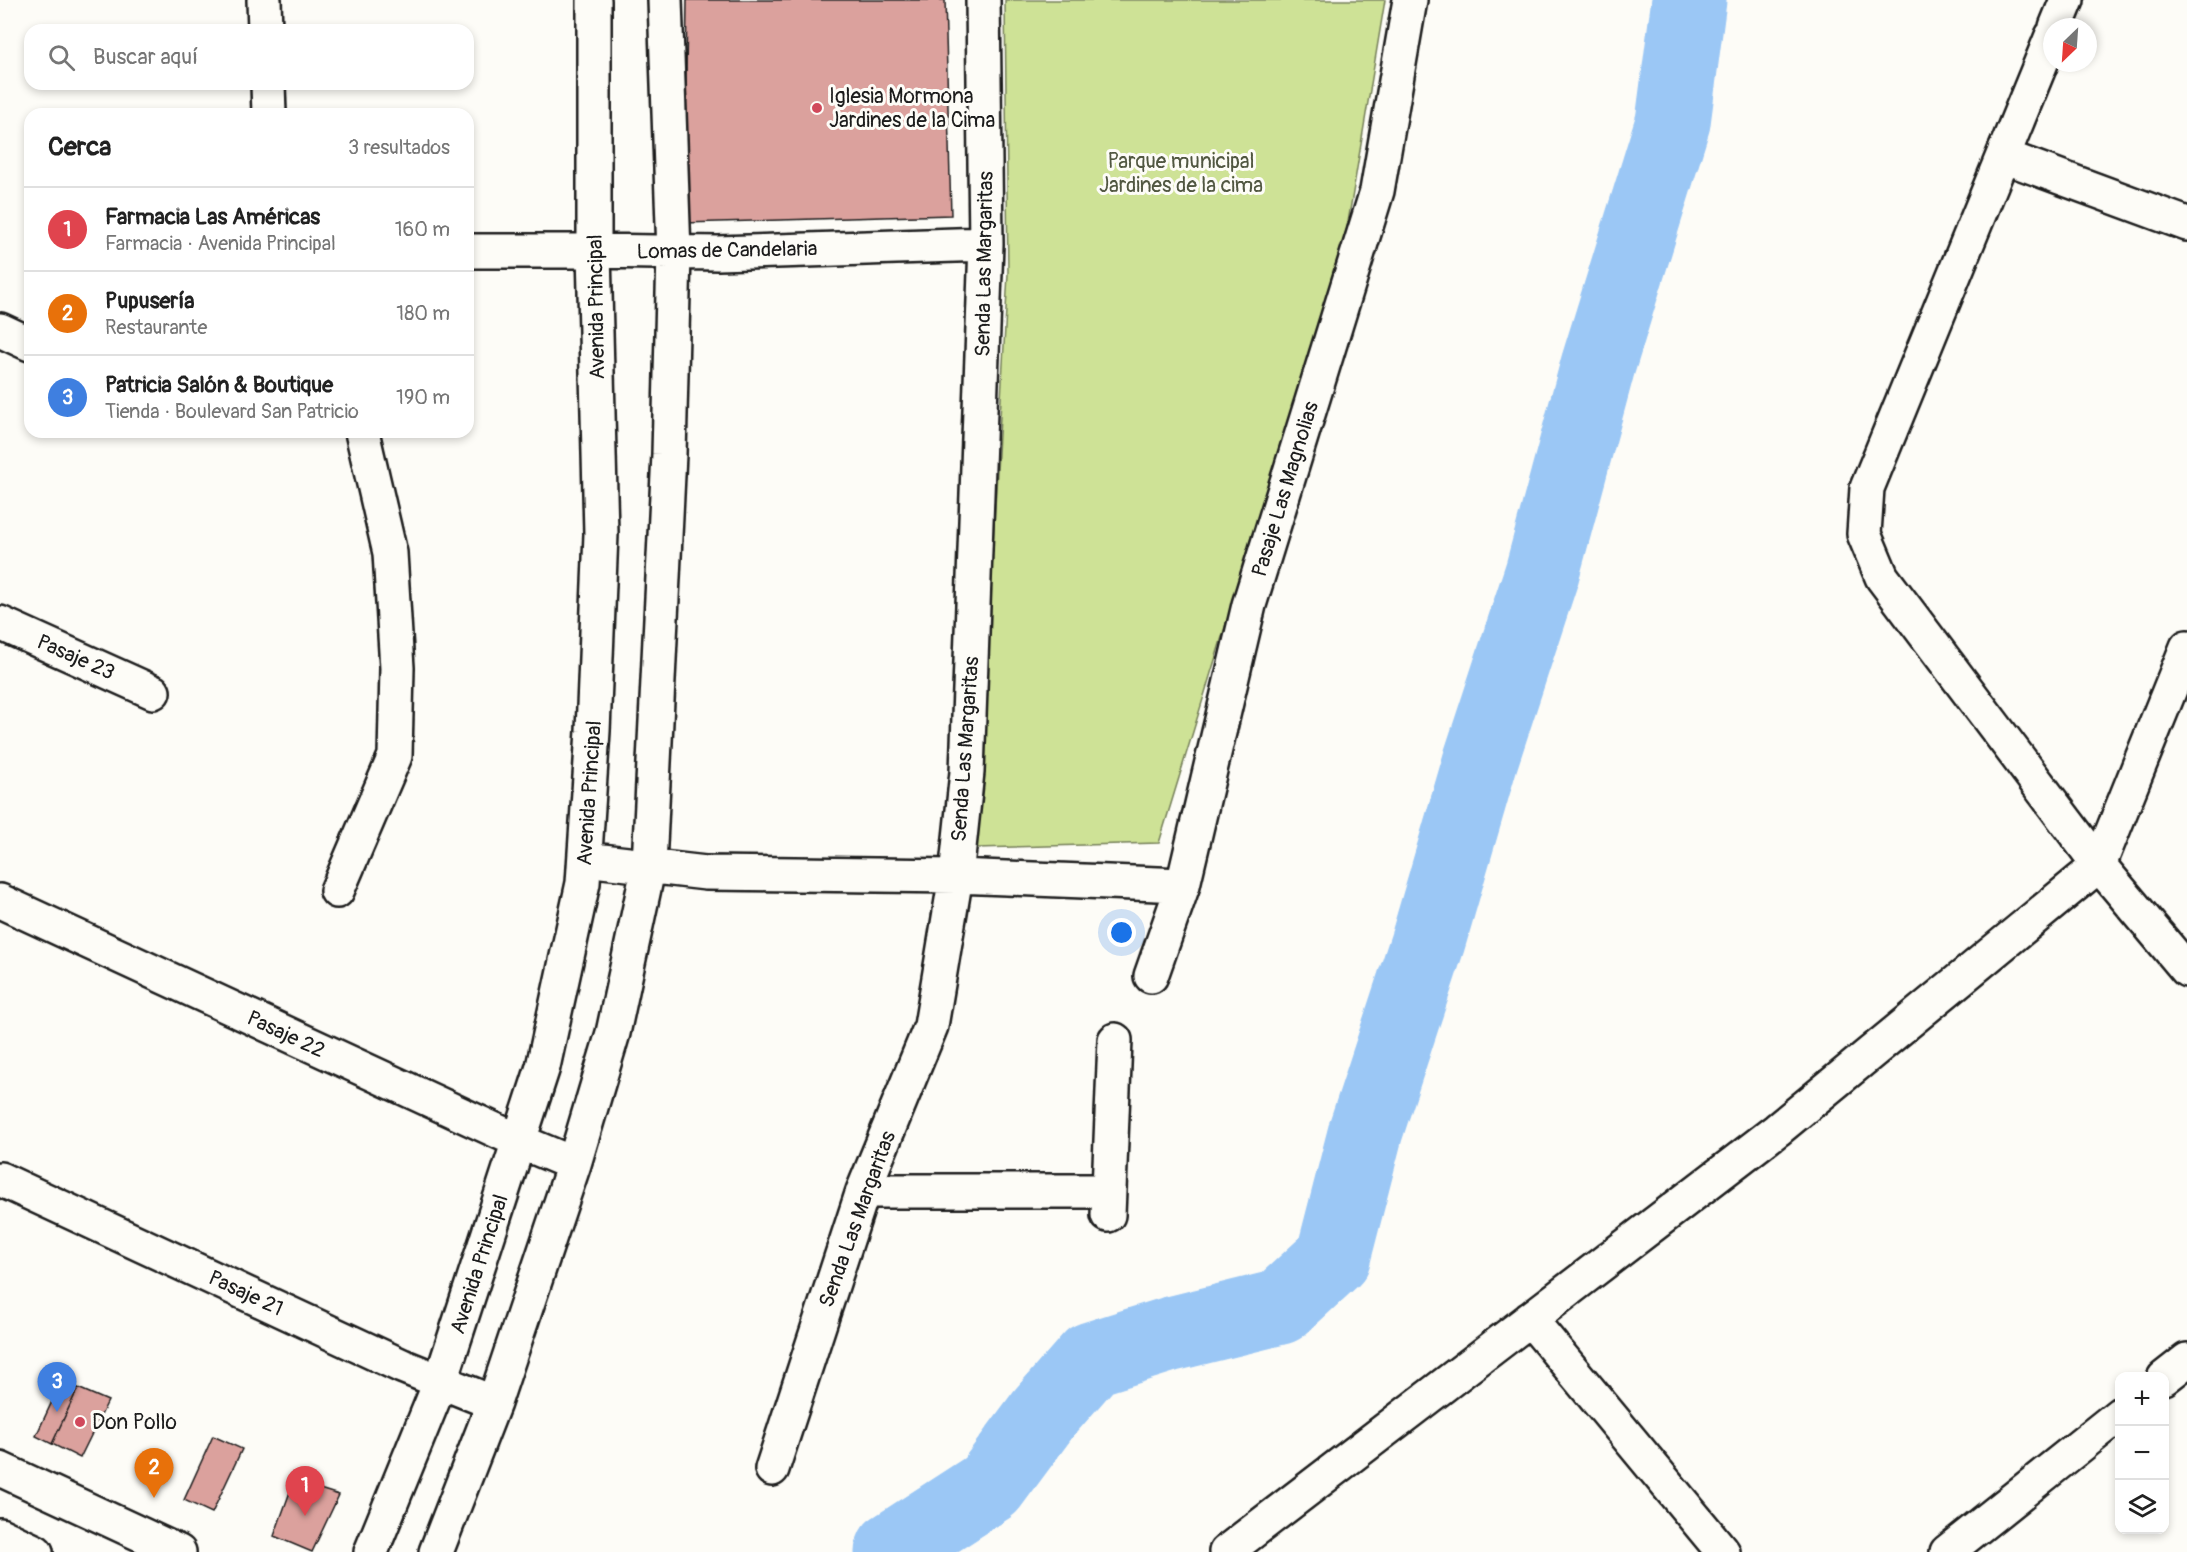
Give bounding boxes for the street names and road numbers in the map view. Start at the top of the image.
street label: Senda Las Margaritas [969,170,1000,357]
street label: Avenida Principal [582,234,611,380]
street label: Lomas de Candelaria [636,235,818,266]
street label: Pasaje Las Magnolias [1246,398,1325,580]
street label: Pasaje 23 [33,628,119,687]
street label: Senda Las Margaritas [946,655,985,843]
street label: Avenida Principal [571,720,608,866]
street label: Pasaje 22 [243,1005,329,1064]
street label: Senda Las Margaritas [813,1127,902,1311]
street label: Avenida Principal [444,1191,515,1337]
street label: Pasaje 21 [204,1264,287,1322]

